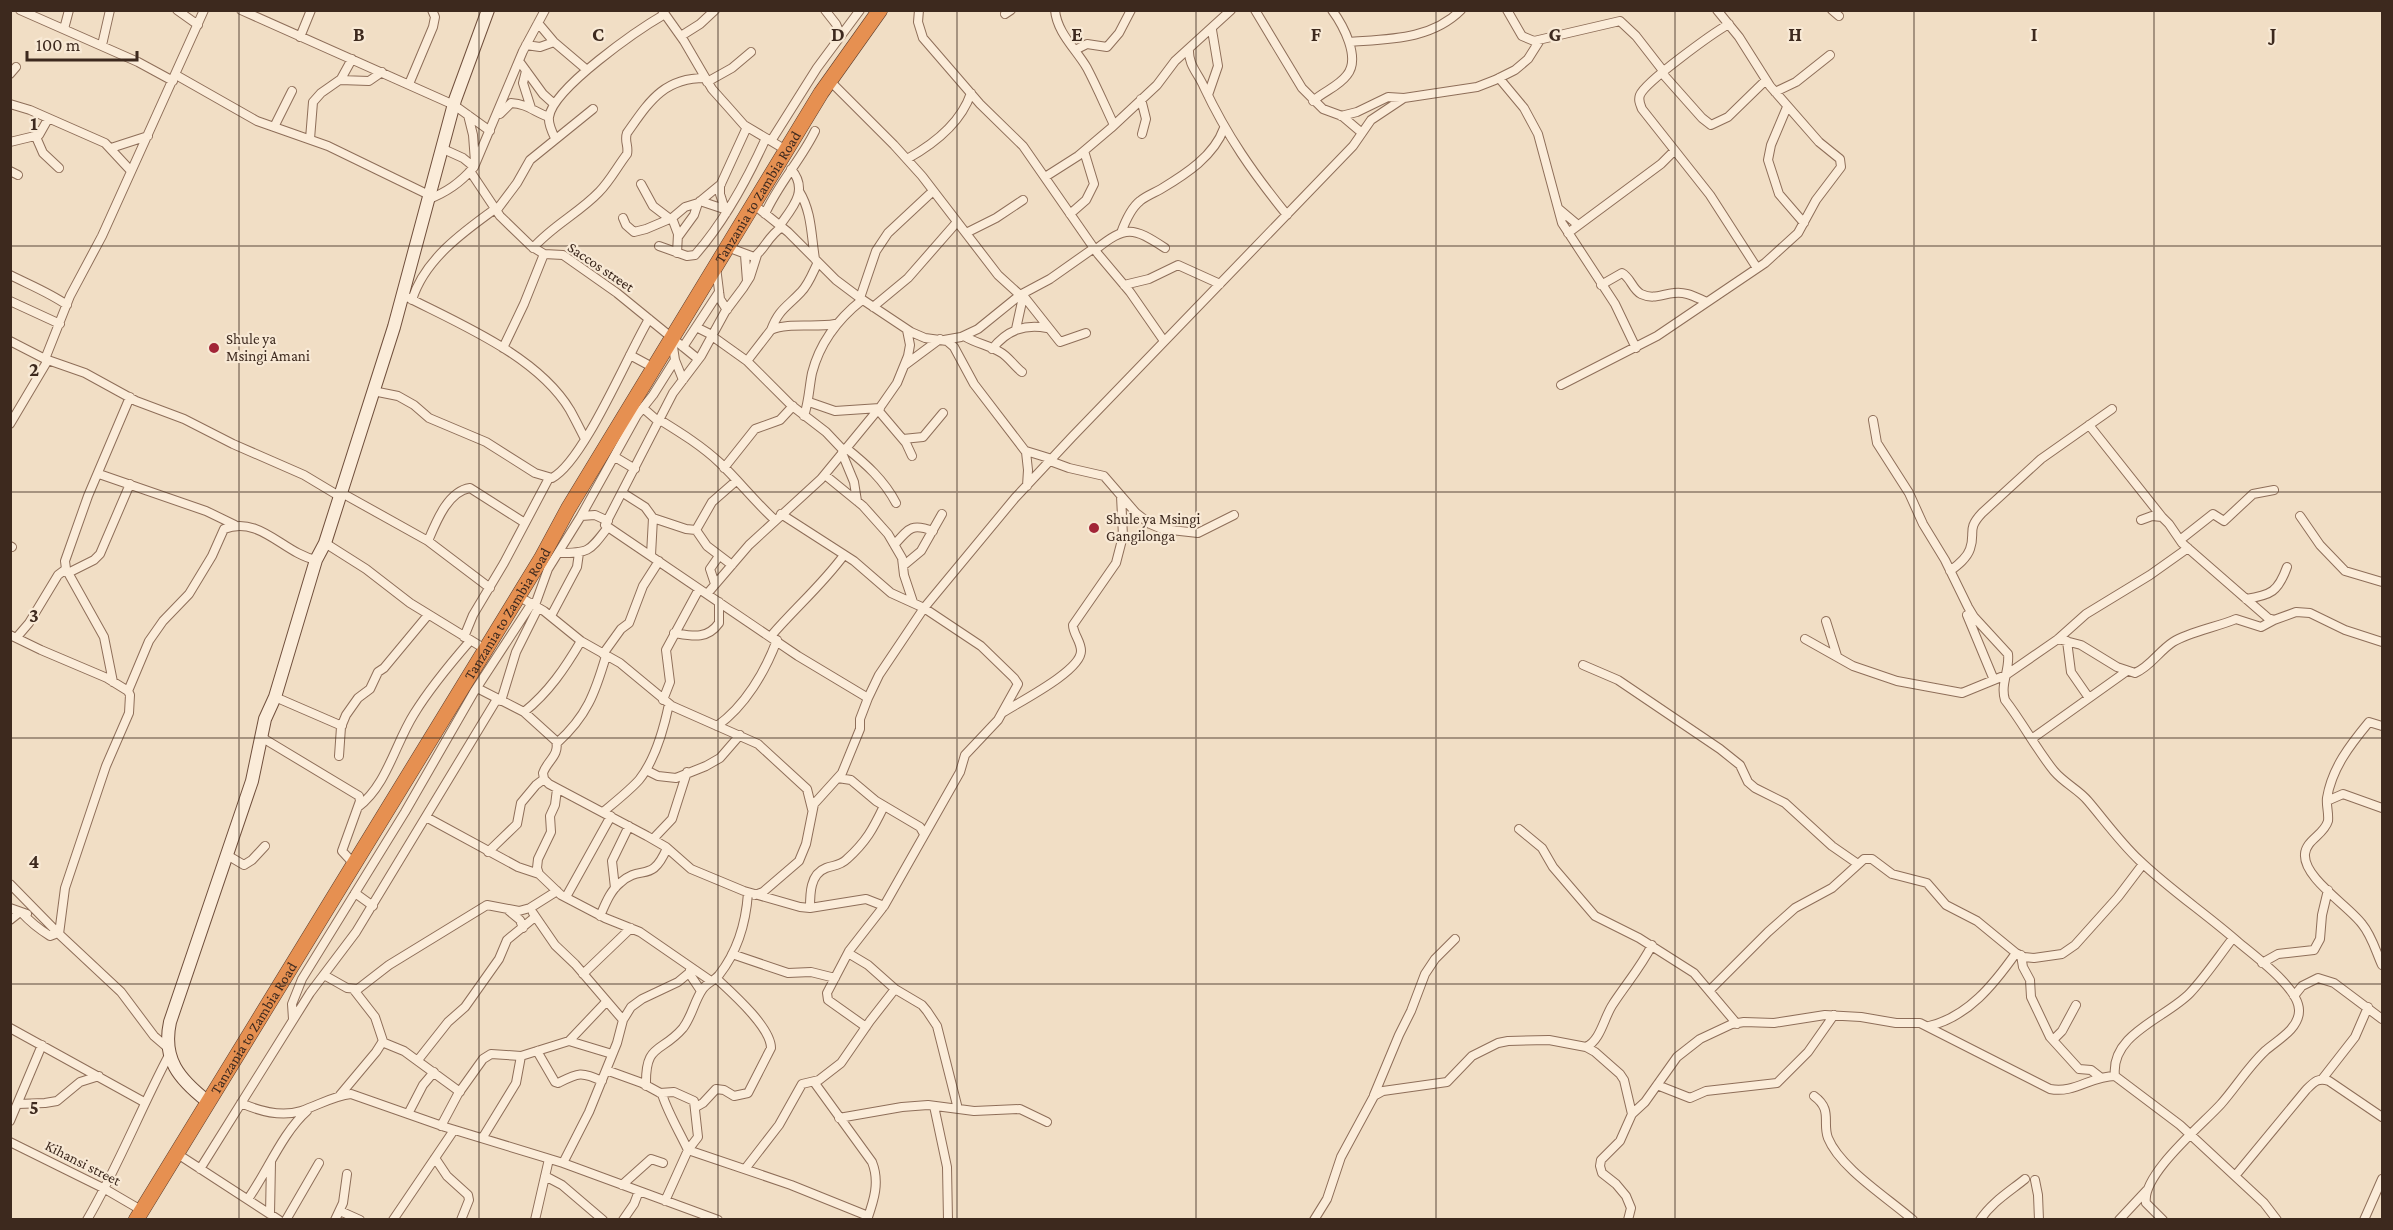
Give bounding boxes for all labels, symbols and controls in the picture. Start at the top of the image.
text: B [353,23,365,45]
text: C [592,23,604,45]
text: D [831,23,845,45]
text: E [1071,23,1083,45]
text: F [1311,23,1322,45]
text: G [1549,23,1562,45]
text: H [1788,23,1802,45]
text: I [2031,23,2038,45]
text: J [2268,23,2277,45]
scale bar [27,24,136,62]
text: 100 m [36,35,81,55]
text: 1 [30,112,38,134]
street label: Tanzania to Zambia Road [711,128,804,266]
street label: Saccos street [565,239,638,296]
place label: Shule ya Msingi Amani [226,331,310,365]
marker: Shule ya Msingi Amani [207,341,221,355]
text: 2 [29,358,39,380]
place label: Shule ya Msingi Gangilonga [1106,511,1201,545]
marker: Shule ya Msingi Gangilonga [1087,521,1101,535]
street label: Tanzania to Zambia Road [461,545,554,683]
text: 3 [29,604,39,626]
text: 4 [29,850,40,872]
street label: Tanzania to Zambia Road [207,959,300,1097]
text: 5 [29,1096,39,1118]
street label: Kihansi street [43,1137,124,1189]

